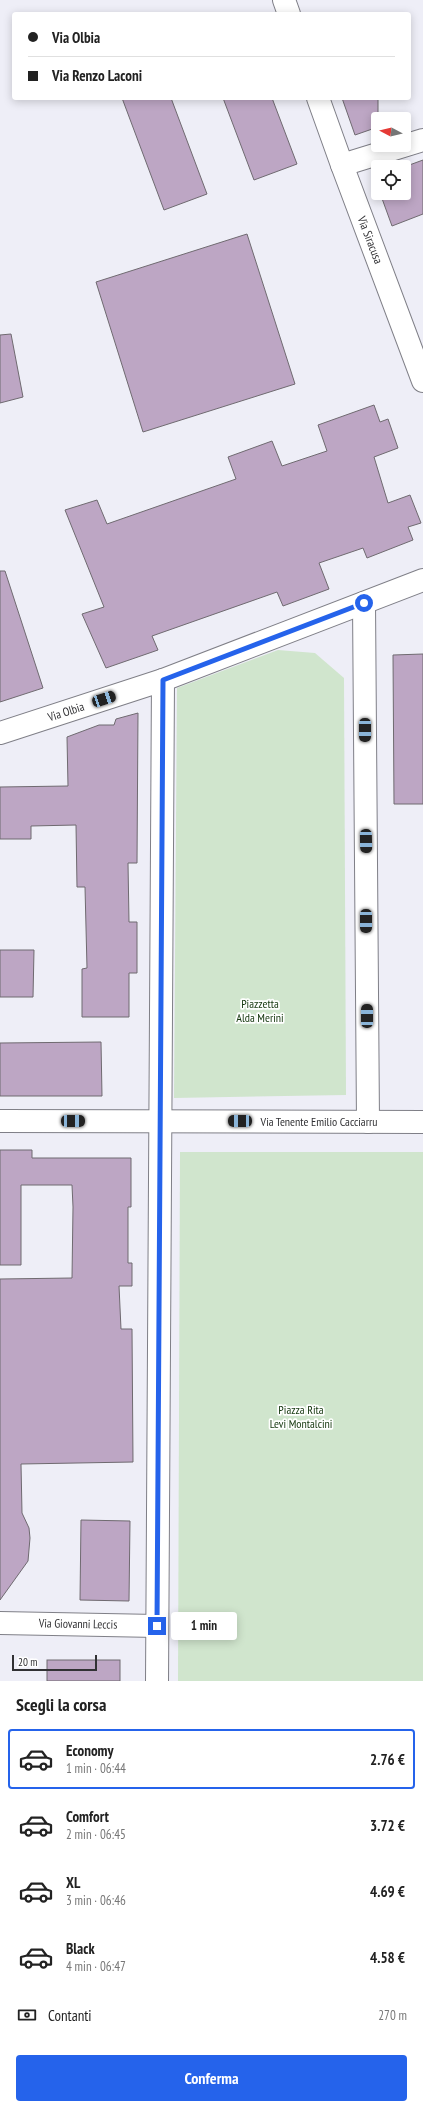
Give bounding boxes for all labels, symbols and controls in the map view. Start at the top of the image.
text: Via Olbia [52,28,100,47]
text: Via Renzo Laconi [52,66,142,85]
north arrow [371,112,411,152]
map controls [371,112,411,200]
button: locate [371,160,411,200]
street label: Via Siracusa [354,213,386,266]
route start [355,594,373,612]
car [91,690,117,708]
street label: Via Olbia [45,699,86,725]
car [359,718,371,742]
car [360,829,372,853]
car [360,909,372,933]
park label: Piazzetta Alda Merini [236,996,284,1025]
car [361,1004,373,1028]
street label: Via Tenente Emilio Cacciarru [260,1114,377,1129]
car [61,1115,85,1127]
car [228,1115,252,1127]
park label: Piazza Rita Levi Montalcini [270,1402,332,1431]
callout: 1 min [171,1612,237,1640]
street label: Via Giovanni Leccis [38,1615,117,1632]
route end [148,1617,166,1635]
text: 1 min [191,1617,217,1634]
scale bar [12,1653,97,1672]
text: 20 m [18,1655,37,1669]
text: Scegli la corsa [16,1693,106,1716]
icon: car [18,1741,54,1777]
text: Economy [66,1741,114,1760]
text: 2.76 € [370,1750,405,1769]
text: 1 min · 06:44 [66,1760,126,1777]
icon: car [18,1807,54,1843]
text: Comfort [66,1807,109,1826]
text: 3.72 € [370,1816,405,1835]
text: 2 min · 06:45 [66,1826,126,1843]
icon: car [18,1873,54,1909]
text: XL [66,1873,80,1892]
text: 4.69 € [370,1882,405,1901]
text: 3 min · 06:46 [66,1892,126,1909]
icon: car [18,1939,54,1975]
text: Black [66,1939,95,1958]
text: 4.58 € [370,1948,405,1967]
text: 4 min · 06:47 [66,1958,126,1975]
icon: cash [16,2004,38,2026]
text: Contanti [48,2006,92,2025]
text: 270 m [378,2007,407,2024]
button: Conferma [16,2055,407,2101]

